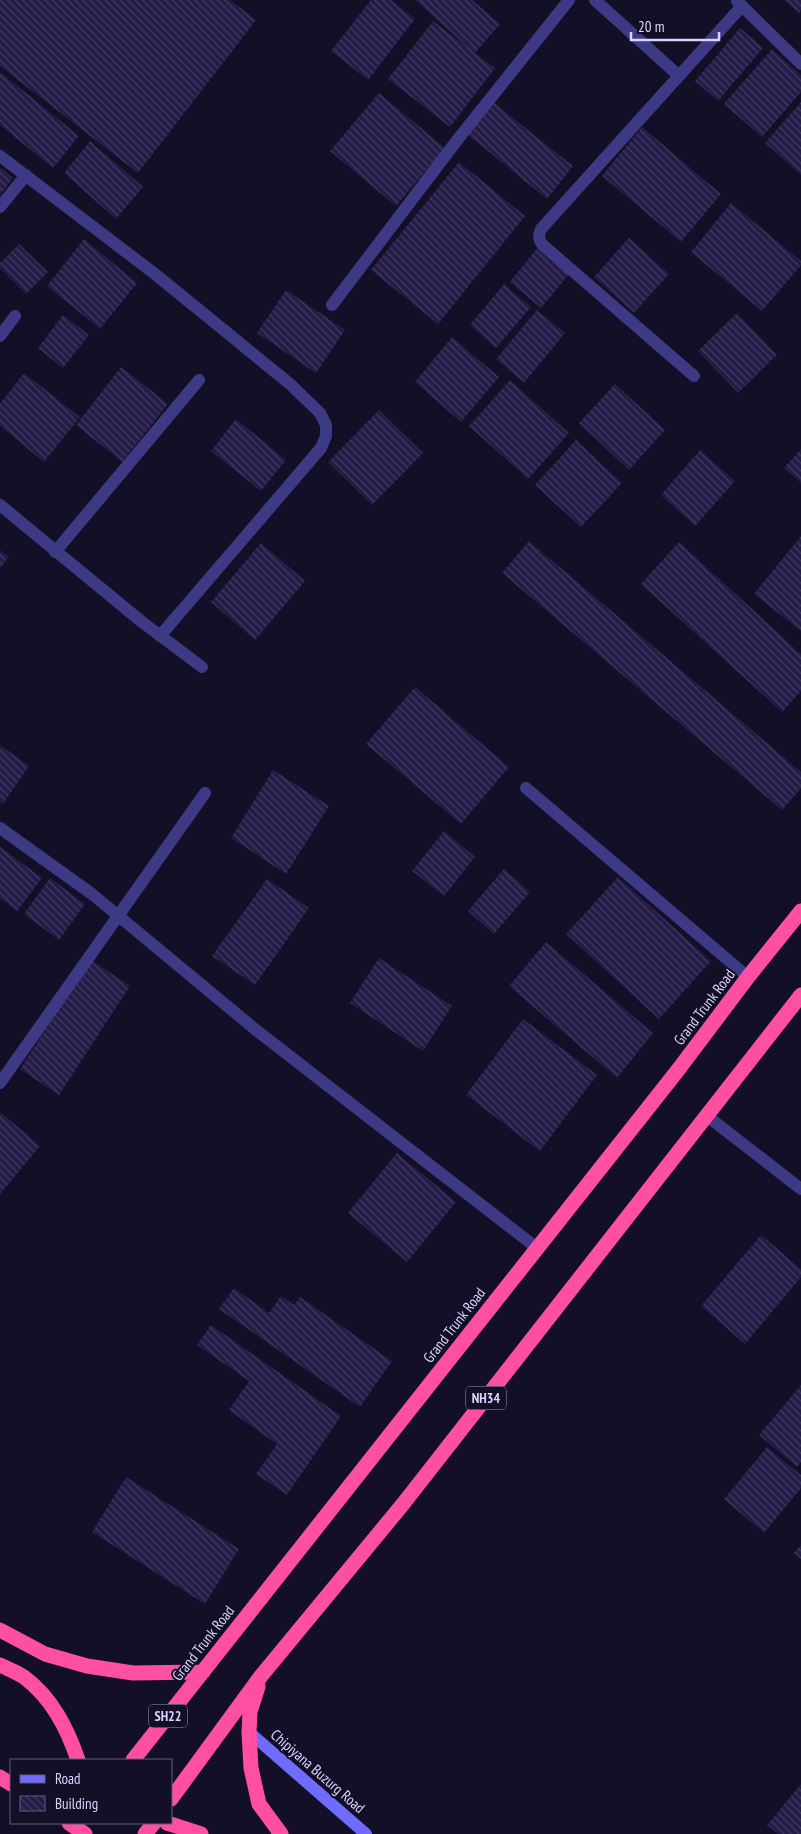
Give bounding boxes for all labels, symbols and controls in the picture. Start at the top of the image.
scale bar [631,10,718,42]
text: 20 m [638,17,664,36]
street label: Grand Trunk Road [669,965,739,1049]
street label: Grand Trunk Road [419,1284,489,1366]
road number: NH34 [466,1386,506,1410]
street label: Grand Trunk Road [168,1602,238,1684]
road number: SH22 [149,1704,187,1728]
street label: Chipiyana Buzurg Road [267,1725,369,1817]
legend [10,1759,172,1824]
text: Road [55,1769,81,1788]
text: Building [55,1794,98,1813]

